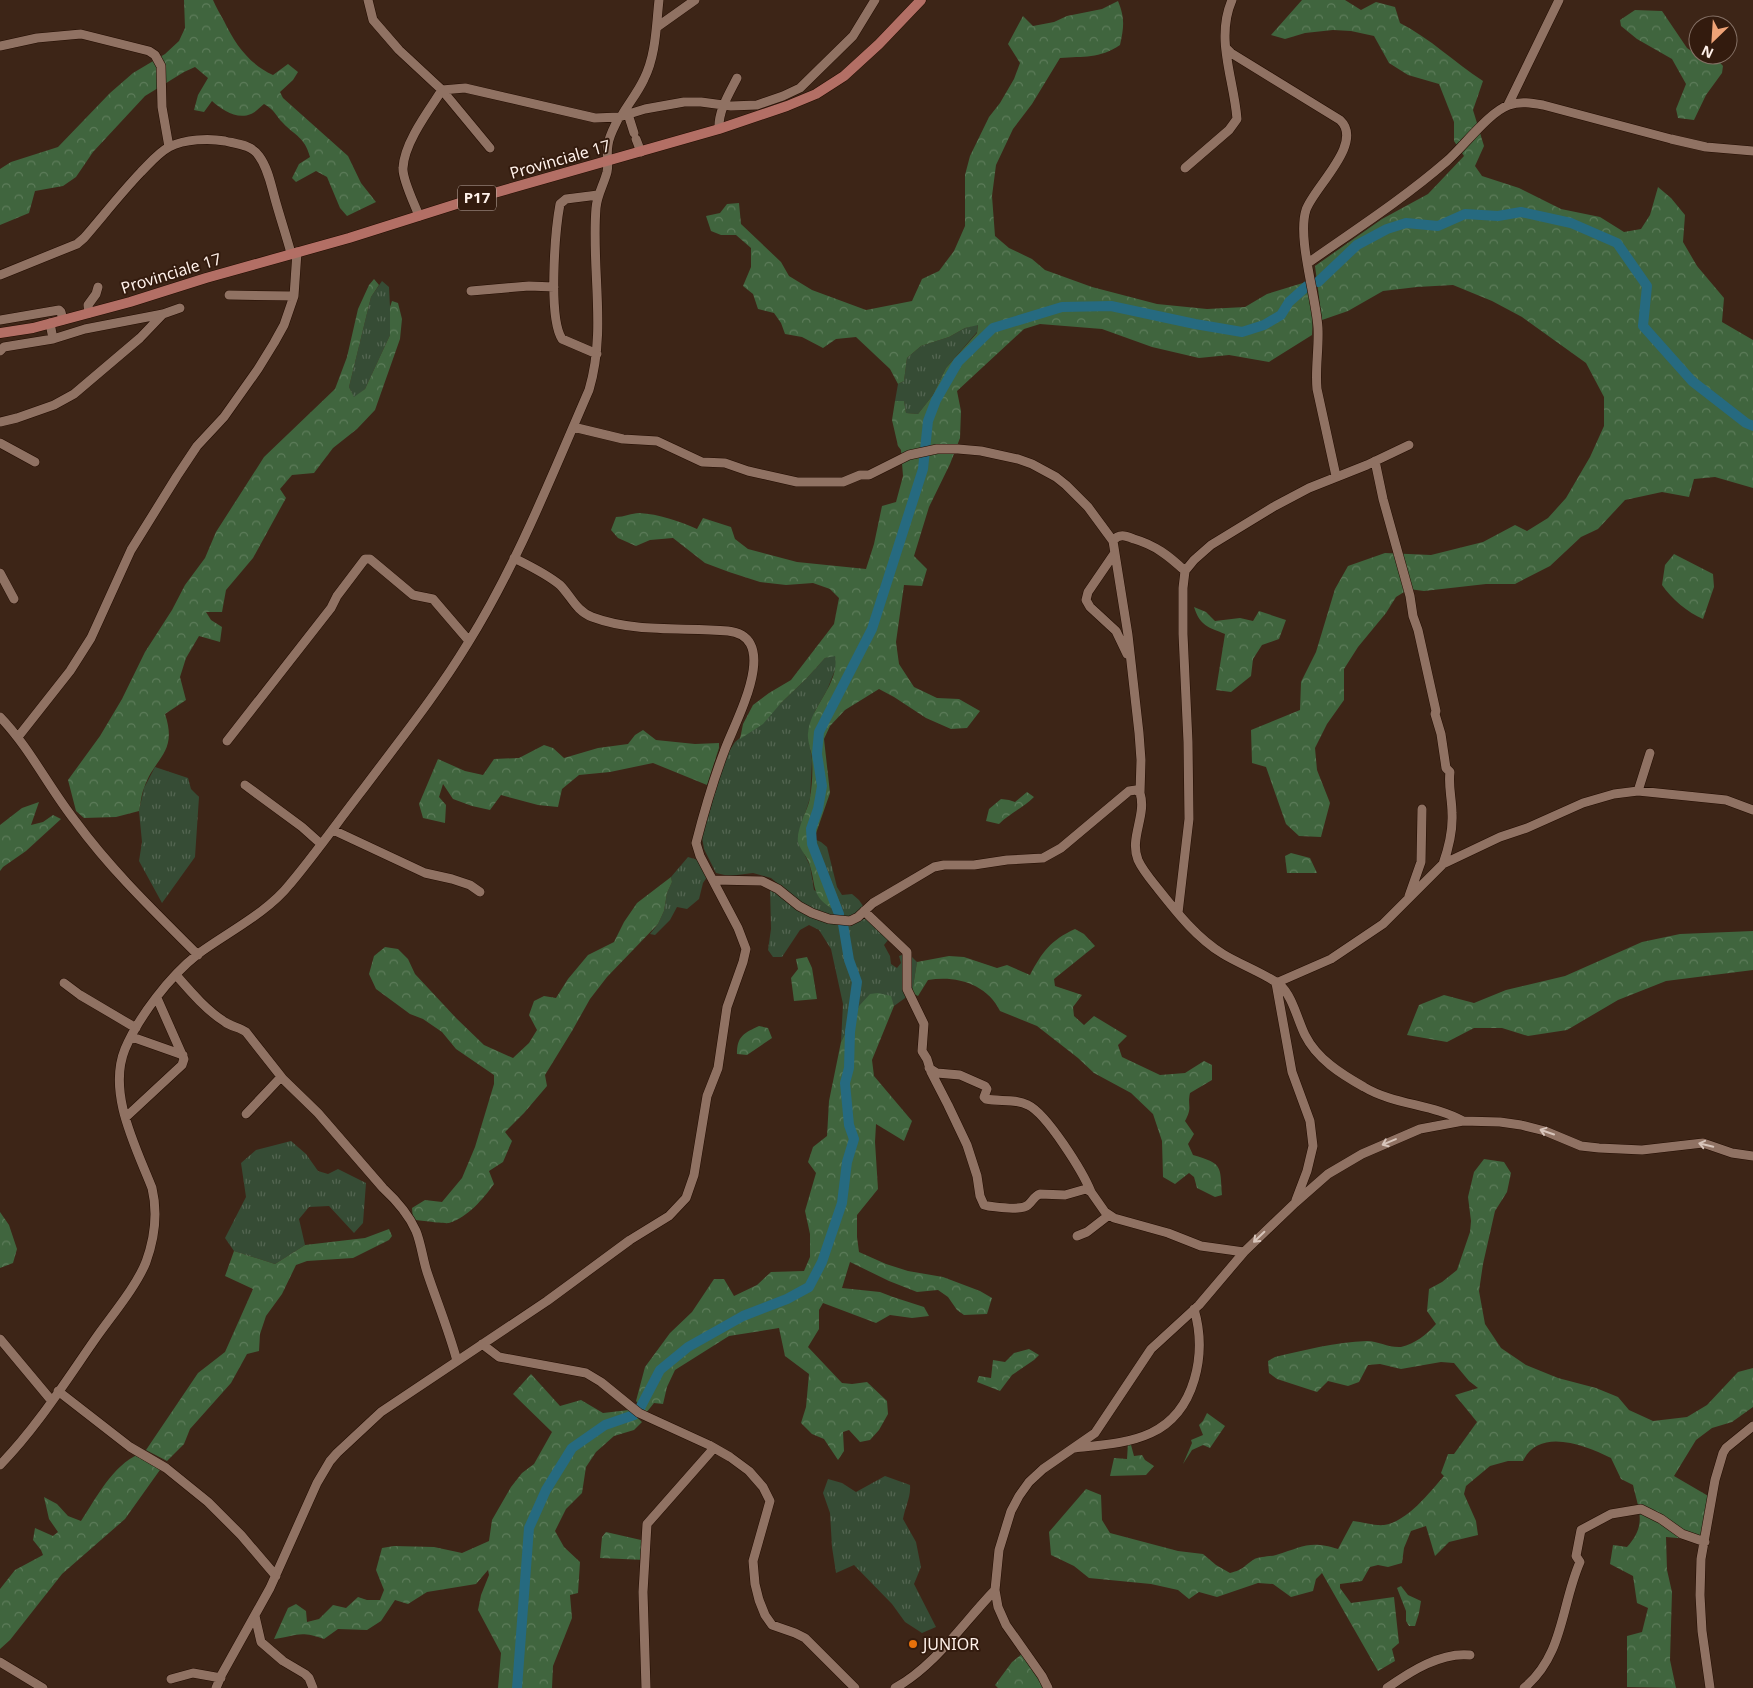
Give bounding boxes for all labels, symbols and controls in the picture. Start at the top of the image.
north arrow [1688,15,1738,65]
text: N [1698,41,1716,63]
street label: Provinciale 17 [507,134,613,184]
road number: P17 [458,186,496,210]
street label: Provinciale 17 [118,247,224,299]
one-way arrow [1540,1127,1555,1136]
one-way arrow [1382,1138,1397,1148]
one-way arrow [1698,1140,1714,1149]
one-way arrow [1253,1231,1266,1243]
place label: JUNIOR [921,1633,979,1655]
marker: JUNIOR [907,1638,919,1650]

